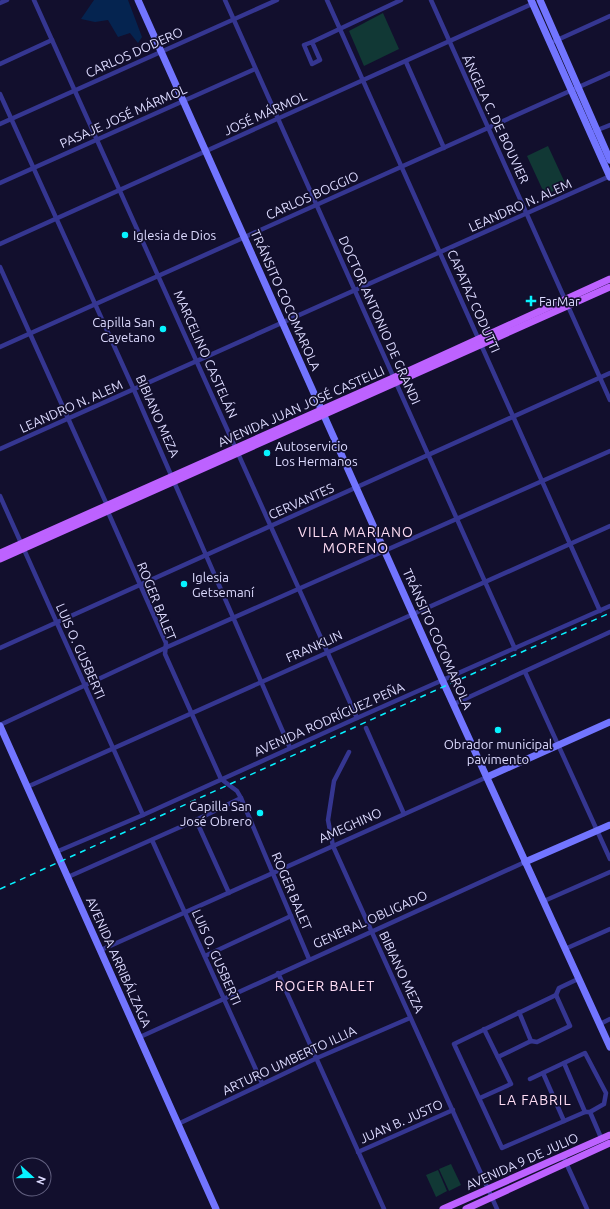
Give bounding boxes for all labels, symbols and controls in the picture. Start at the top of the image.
street label: CARLOS DODERO [83,24,185,80]
street label: ÁNGELA C. DE BOUVIER [460,52,533,185]
street label: PASAJE JOSÉ MÁRMOL [57,81,189,150]
street label: JOSÉ MÁRMOL [221,87,309,138]
street label: CARLOS BOGGIO [264,168,360,222]
street label: LEANDRO N. ALEM [466,176,574,234]
street label: TRÁNSITO COCOMAROLA [249,227,325,373]
place label: Iglesia de Dios [133,228,217,242]
marker: Iglesia de Dios [120,230,130,240]
street label: DOCTOR ANTONIO DE GRANDI [336,234,424,406]
street label: CAPATAZ CODUTTI [445,247,503,355]
street label: MARCELINO CASTELÁN [171,288,241,420]
place label: FarMar [539,294,580,308]
marker: FarMar [526,296,536,306]
place label: Capilla San Cayetano [92,315,155,344]
marker: Capilla San Cayetano [158,324,168,334]
street label: AVENIDA JUAN JOSÉ CASTELLI [215,362,386,449]
street label: BIBIANO MEZA [134,373,183,460]
street label: LEANDRO N. ALEM [17,377,125,435]
place label: Autoservicio Los Hermanos [275,439,358,468]
marker: Autoservicio Los Hermanos [262,448,272,458]
street label: CERVANTES [266,480,336,522]
district label: VILLA MARIANO MORENO [298,524,414,556]
street label: ROGER BALET [135,560,179,642]
street label: TRÁNSITO COCOMAROLA [401,566,477,712]
place label: Iglesia Getsemaní [192,570,255,599]
marker: Iglesia Getsemaní [179,579,189,589]
street label: LUIS O. GUSBERTI [54,601,108,701]
street label: FRANKLIN [284,627,344,665]
street label: AVENIDA RODRÍGUEZ PEÑA [251,678,407,759]
marker: Obrador municipal pavimento [493,725,503,735]
place label: Obrador municipal pavimento [444,737,553,766]
place label: Capilla San José Obrero [180,799,252,828]
street label: AMEGHINO [316,805,384,845]
marker: Capilla San José Obrero [255,808,265,818]
street label: ROGER BALET [269,850,315,932]
street label: GENERAL OBLIGADO [311,887,429,951]
street label: AVENIDA ARRIBÁLZAGA [84,894,155,1030]
street label: LUIS O. GUSBERTI [190,907,244,1007]
street label: BIBIANO MEZA [377,929,427,1016]
district label: ROGER BALET [275,978,375,994]
street label: ARTURO UMBERTO ILLIA [220,1023,359,1097]
district label: LA FABRIL [498,1092,572,1108]
street label: JUAN B. JUSTO [357,1096,445,1146]
street label: AVENIDA 9 DE JULIO [464,1130,580,1192]
north arrow [12,1157,52,1197]
text: N [34,1175,48,1187]

